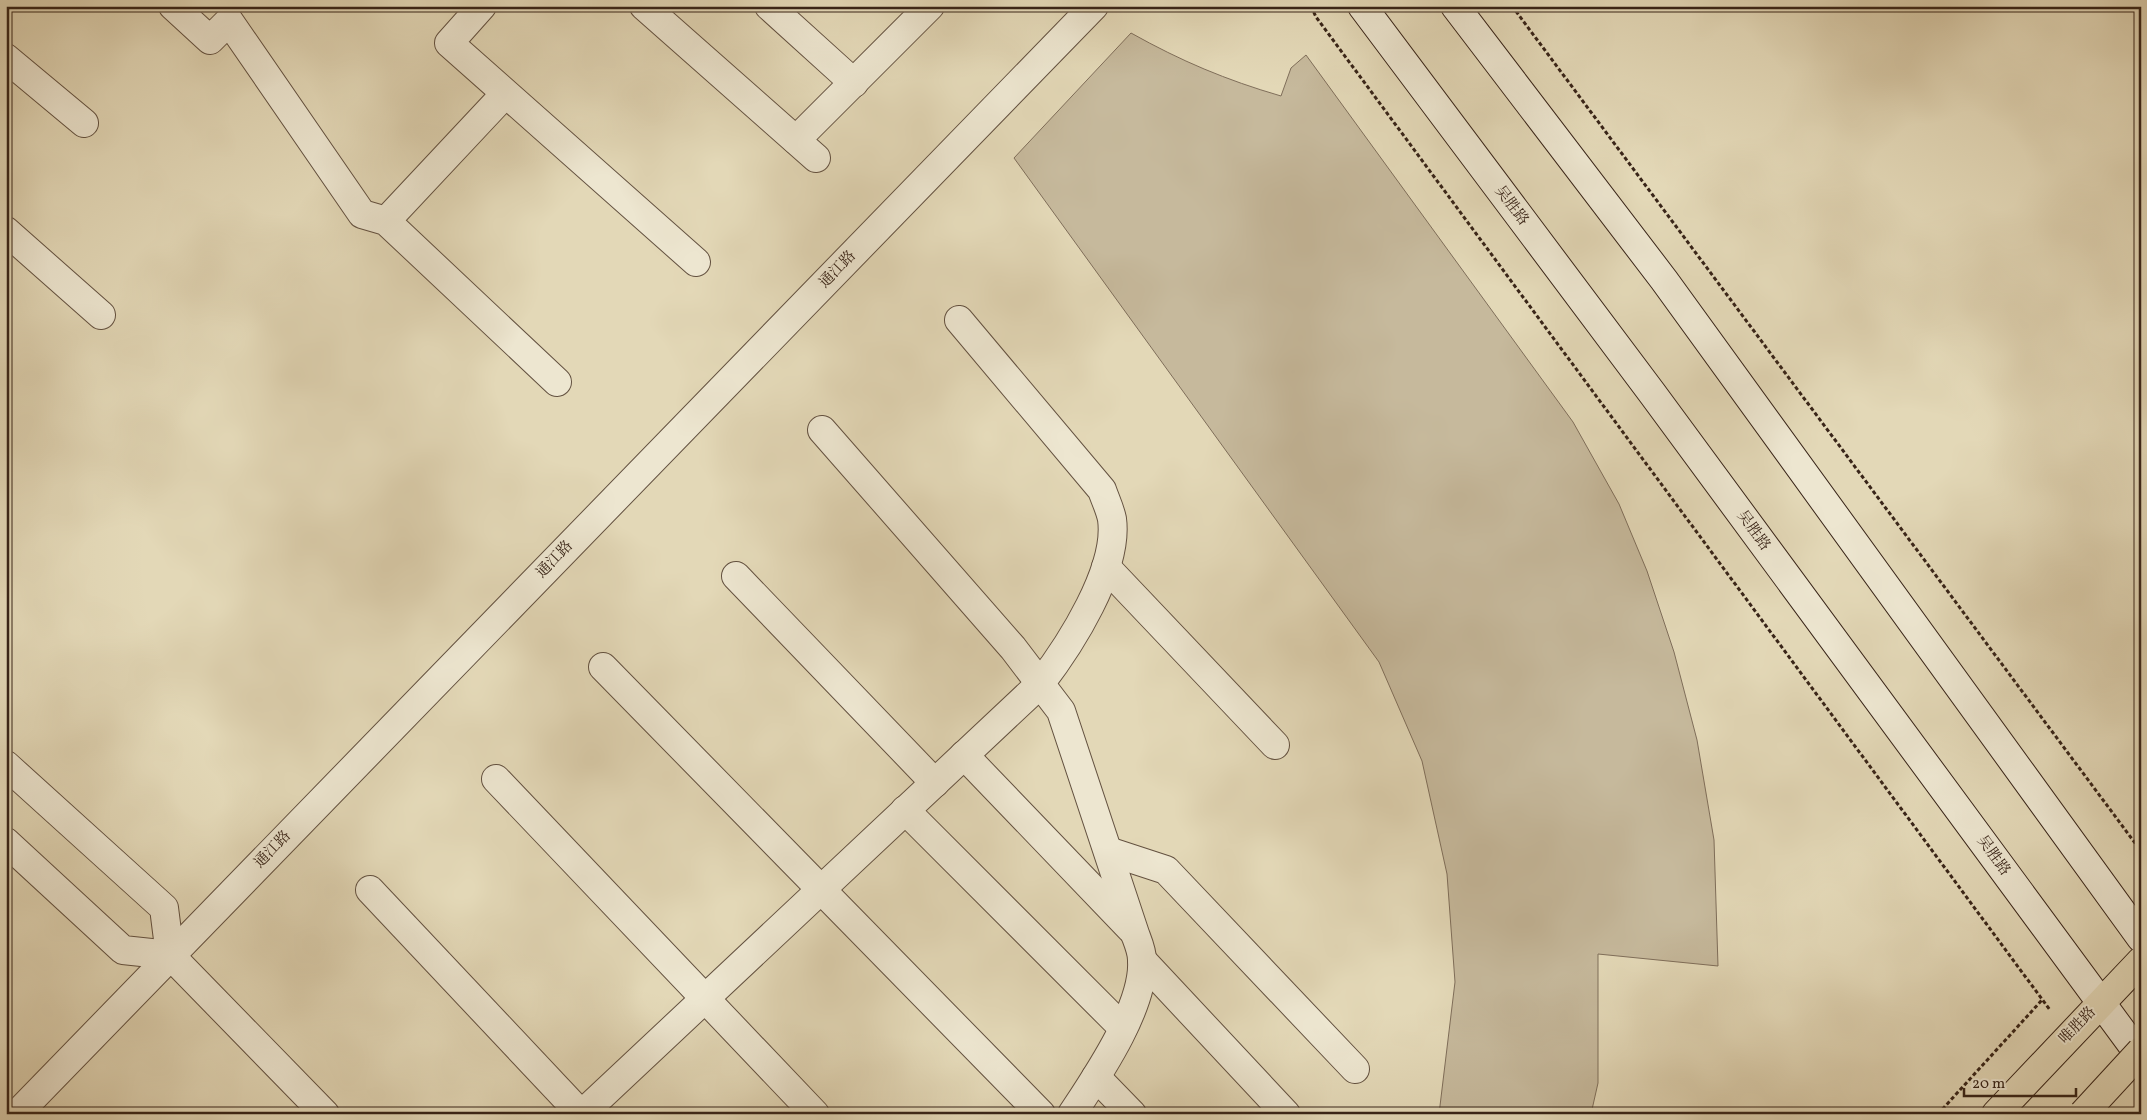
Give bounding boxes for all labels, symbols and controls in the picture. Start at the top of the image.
street label: 吴胜路 [1489,182,1533,230]
street label: 通江路 [815,247,861,293]
street label: 吴胜路 [1731,507,1775,555]
street label: 通江路 [532,537,578,583]
street label: 通江路 [250,827,296,873]
street label: 吴胜路 [1971,832,2015,880]
street label: 唯胜路 [2055,1003,2101,1049]
scale bar [1964,1065,2077,1097]
text: 20 m [1972,1074,2005,1095]

